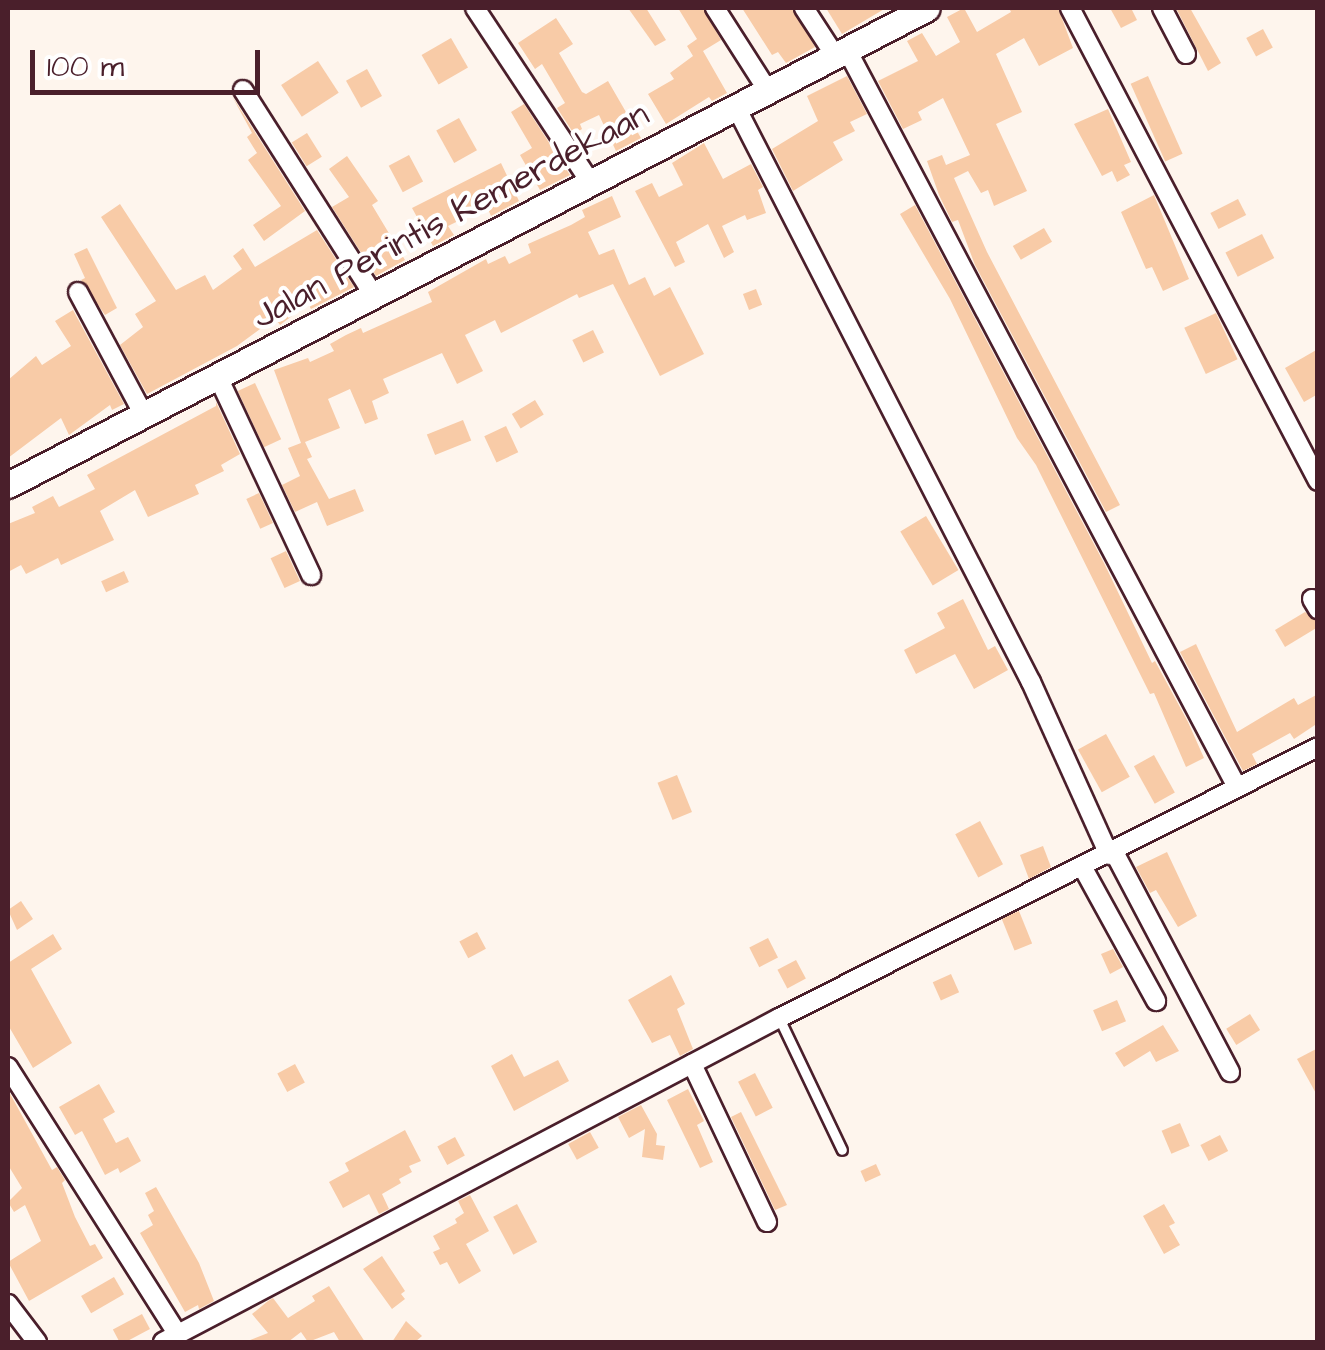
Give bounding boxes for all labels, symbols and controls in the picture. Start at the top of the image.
scale bar [35,30,265,92]
text: 100 m [47,46,124,88]
street label: Jalan Perintis Kemerdekaan [246,94,656,338]

